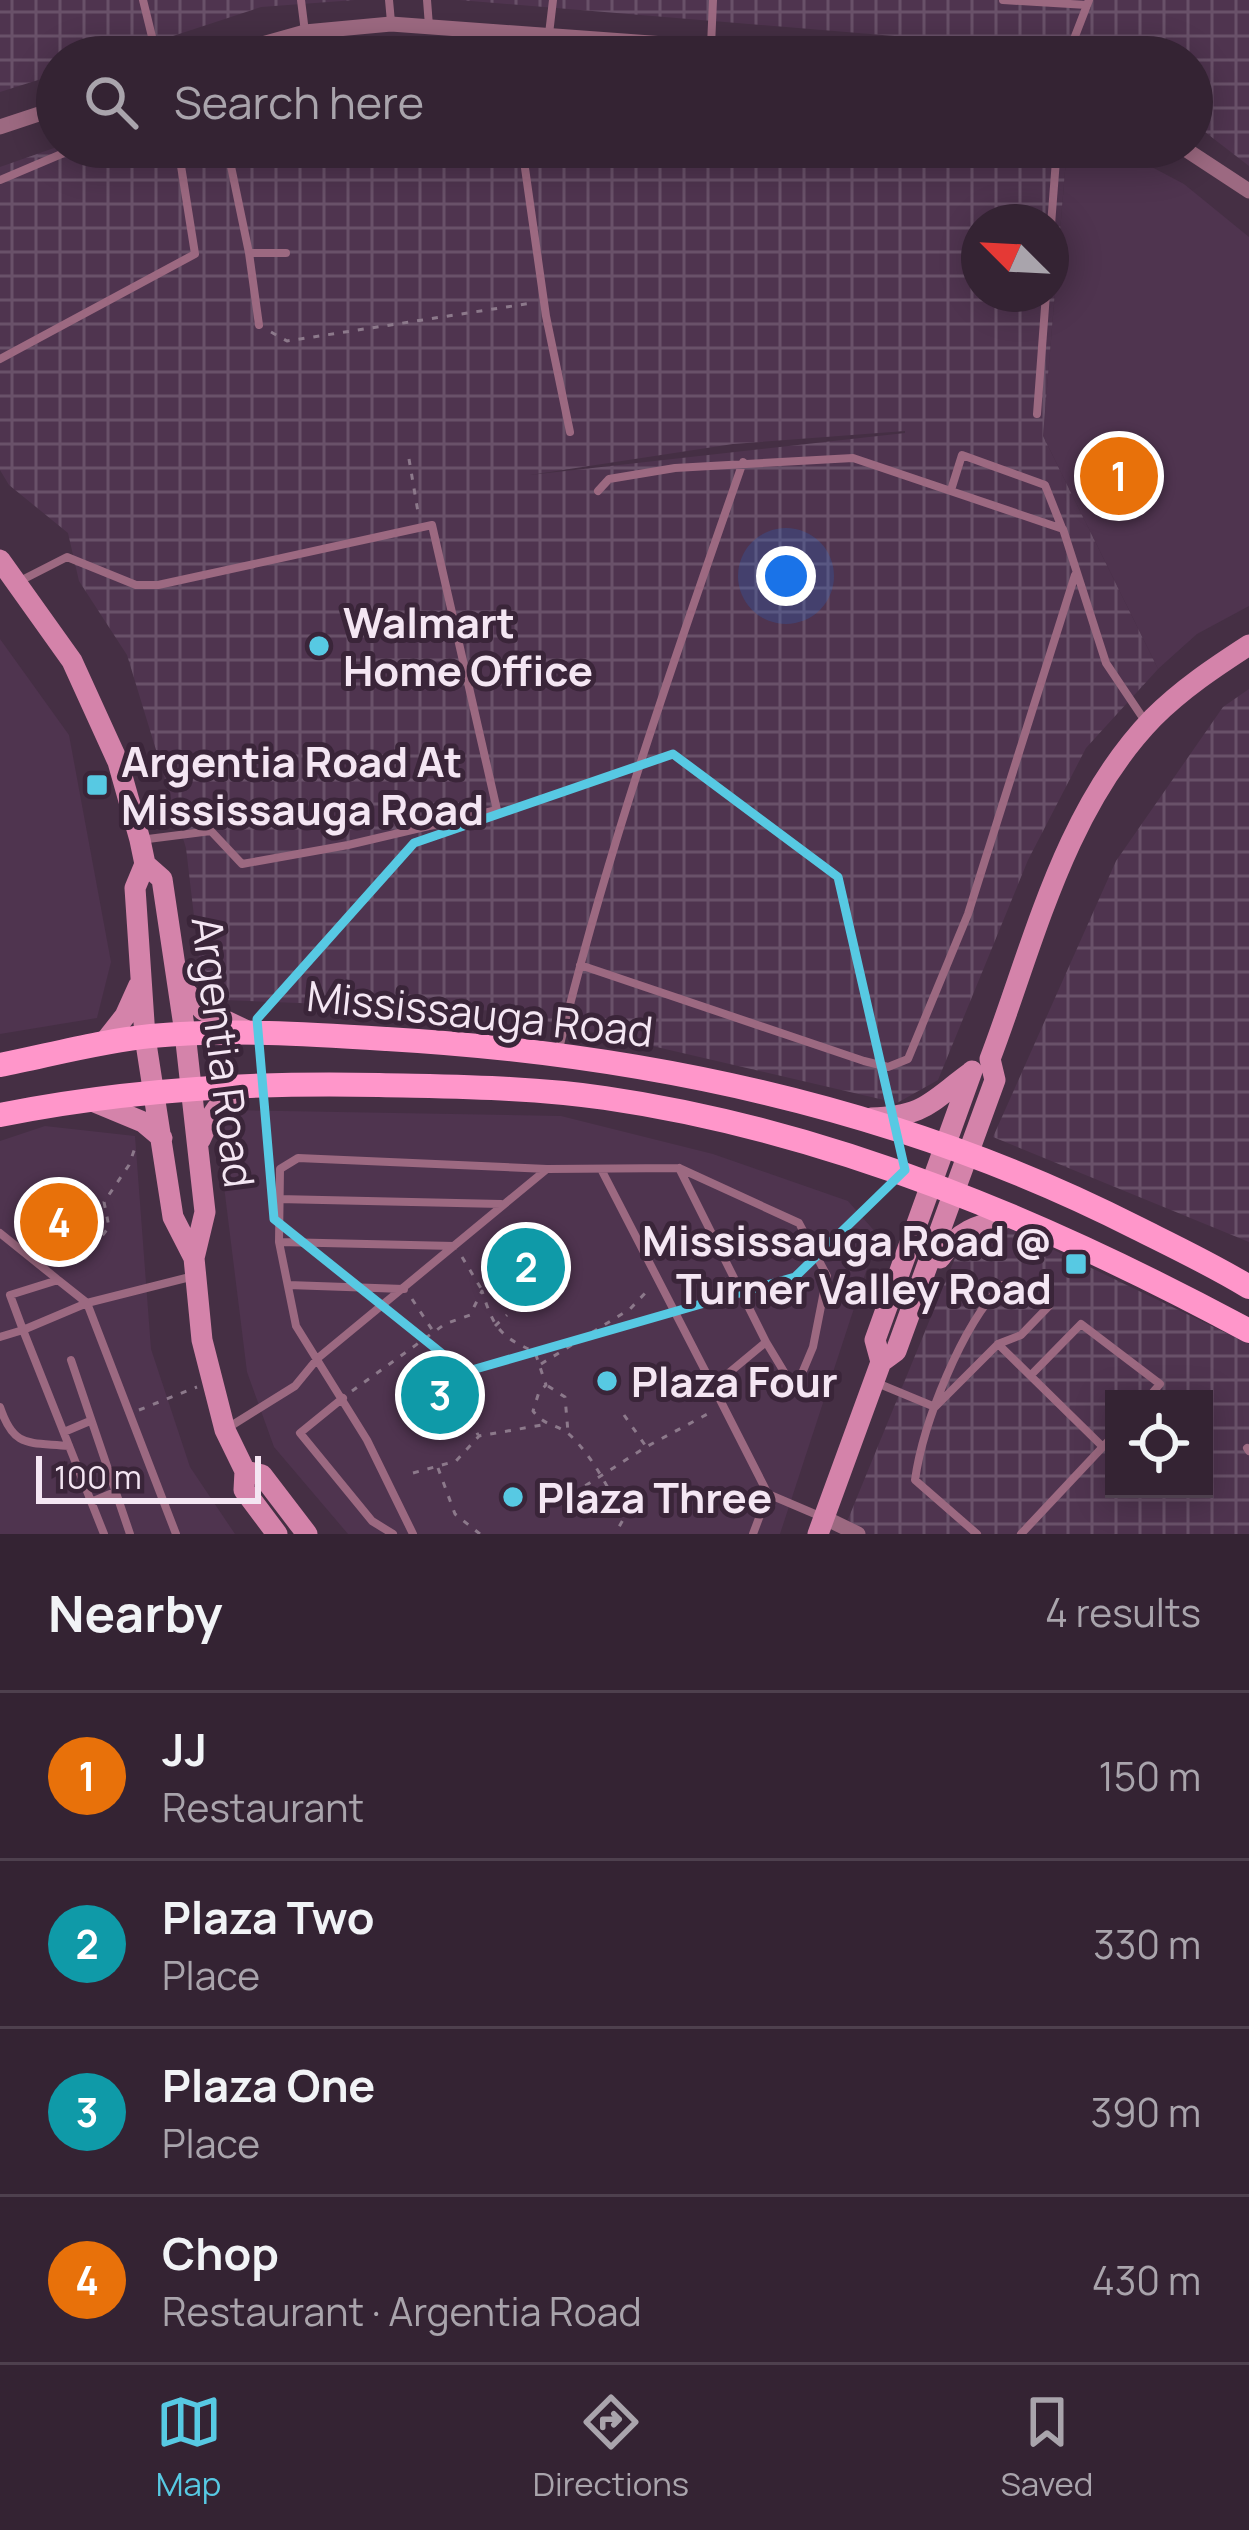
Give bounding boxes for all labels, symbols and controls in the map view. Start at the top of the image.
search box [36,36,1213,168]
icon: search [78,69,144,135]
text: Search here [174,71,424,133]
north arrow [961,204,1069,312]
pin: 1 [1080,431,1158,521]
your location [756,546,816,606]
place label: Walmart Home Office [343,593,593,699]
marker: Walmart Home Office [306,633,332,659]
place label: Argentia Road At Mississauga Road [121,732,484,838]
marker: Argentia Road At Mississauga Road [84,772,110,798]
street label: Argentia Road [179,913,269,1191]
street label: Mississauga Road [304,966,656,1060]
pin: 4 [20,1177,98,1267]
place label: Mississauga Road @ Turner Valley Road [642,1211,1052,1317]
pin: 2 [487,1222,565,1312]
marker: Mississauga Road @ Turner Valley Road [1063,1251,1089,1277]
pin: 3 [401,1350,479,1440]
place label: Plaza Four [631,1352,838,1410]
marker: Plaza Four [594,1368,620,1394]
map controls [1105,1390,1213,1498]
button: locate [1105,1390,1213,1498]
scale bar [36,1450,261,1503]
text: 100 m [54,1454,142,1499]
place label: Plaza Three [537,1468,772,1526]
marker: Plaza Three [500,1484,526,1510]
text: Nearby [48,1578,223,1647]
text: 4 results [1045,1585,1201,1639]
text: JJ [162,1718,207,1780]
text: 1 [78,1749,96,1803]
text: 150 m [1099,1749,1201,1803]
text: Restaurant [162,1780,364,1834]
text: Plaza Two [162,1886,374,1948]
text: 2 [75,1917,99,1971]
text: 330 m [1093,1917,1201,1971]
text: Place [162,1948,260,2002]
text: Plaza One [162,2054,375,2116]
text: 3 [76,2085,98,2139]
text: 390 m [1091,2085,1201,2139]
text: Place [162,2116,260,2170]
text: Chop [162,2222,279,2284]
text: 4 [75,2253,99,2307]
text: 430 m [1092,2253,1201,2307]
text: Restaurant · Argentia Road [162,2284,642,2338]
tab: Map [156,2389,222,2506]
tab: Directions [533,2389,689,2506]
tab: Saved [1000,2389,1093,2506]

